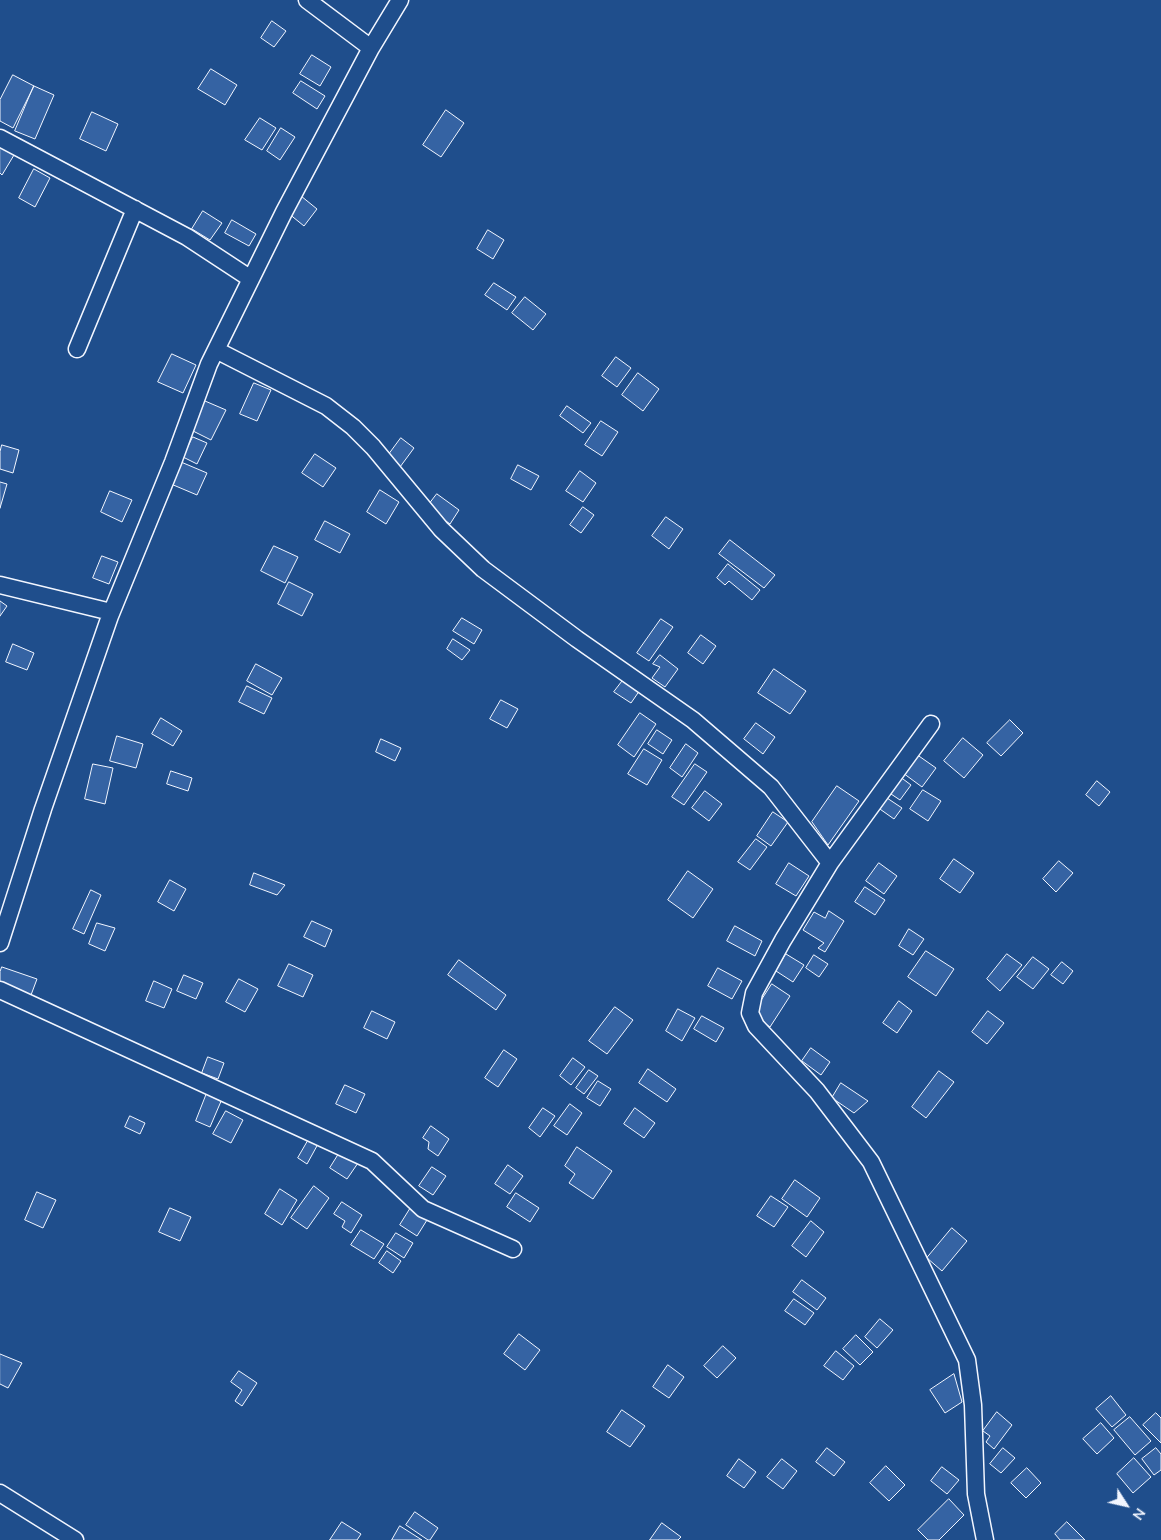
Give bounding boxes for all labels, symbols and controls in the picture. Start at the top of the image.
north arrow [1101,1480,1151,1530]
text: N [1128,1504,1149,1524]

